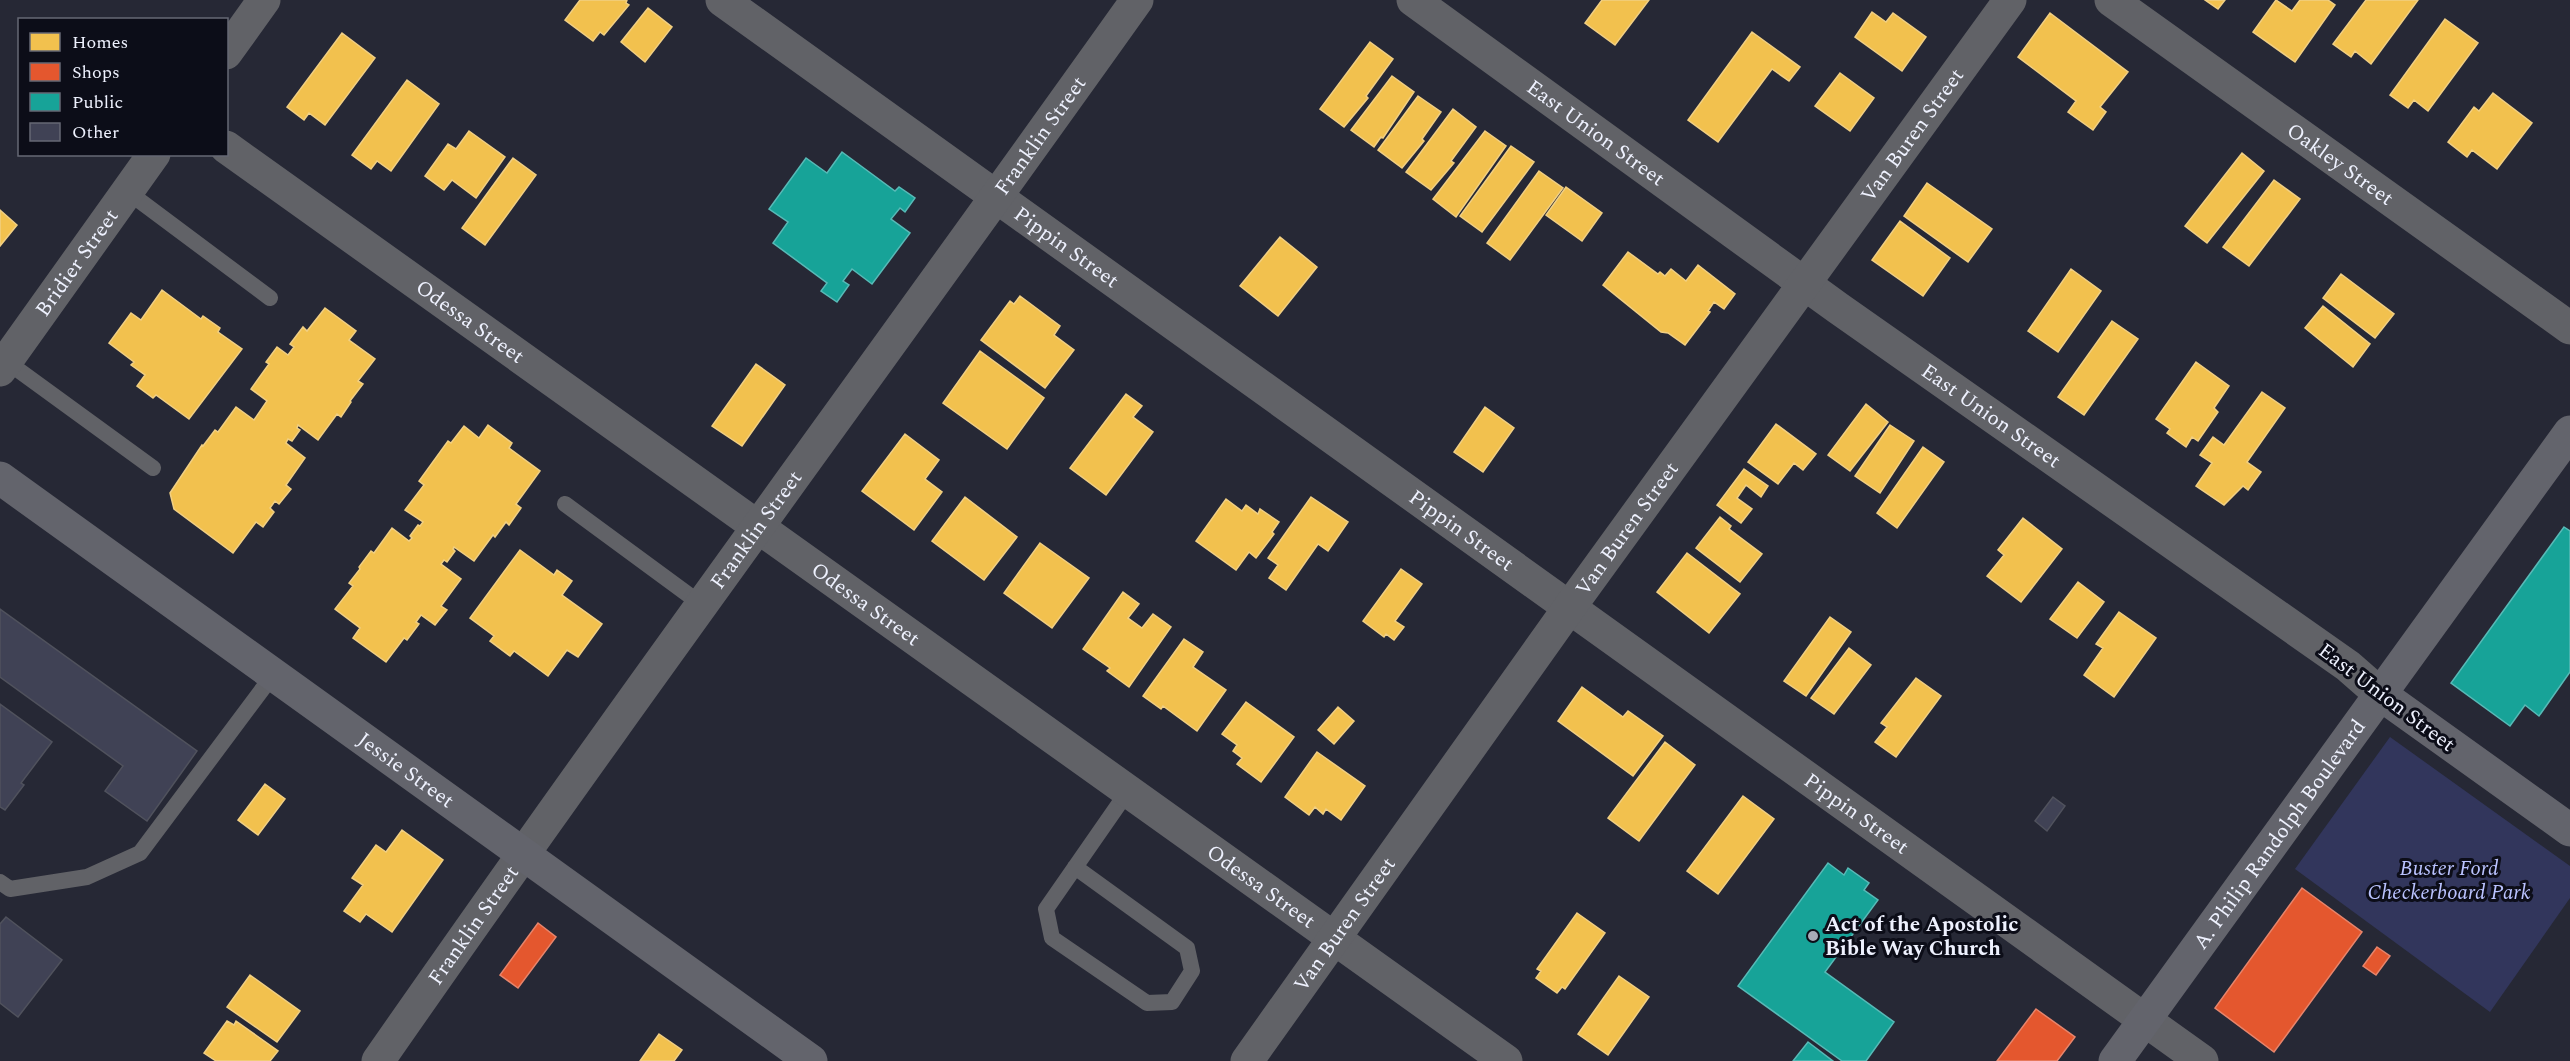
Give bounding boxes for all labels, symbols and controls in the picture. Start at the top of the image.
legend [18,18,228,156]
text: Homes [72,29,128,56]
text: Shops [72,59,120,86]
street label: Van Buren Street [1853,62,1972,209]
street label: Franklin Street [987,70,1095,202]
street label: East Union Street [1519,72,1672,195]
text: Public [72,89,123,116]
street label: Oakley Street [2280,115,2400,214]
text: Other [72,119,119,146]
street label: Pippin Street [1007,199,1125,297]
street label: Bridier Street [28,203,127,324]
street label: Odessa Street [408,272,531,372]
street label: East Union Street [1914,356,2067,477]
street label: Van Buren Street [1568,455,1687,603]
street label: Franklin Street [703,464,811,596]
street label: Pippin Street [1402,482,1520,580]
street label: Odessa Street [804,555,926,655]
street label: East Union Street [2311,635,2462,760]
street label: A. Philip Randolph Boulevard [2186,713,2374,957]
street label: Jessie Street [350,725,461,817]
street label: Pippin Street [1797,765,1915,863]
street label: Odessa Street [1199,837,1322,937]
street label: Van Buren Street [1286,851,1404,999]
park label: Buster Ford Checkerboard Park [2367,853,2531,909]
street label: Franklin Street [421,859,528,992]
place label: Act of the Apostolic Bible Way Church [1825,909,2018,965]
marker: Act of the Apostolic Bible Way Church [1806,929,1820,943]

